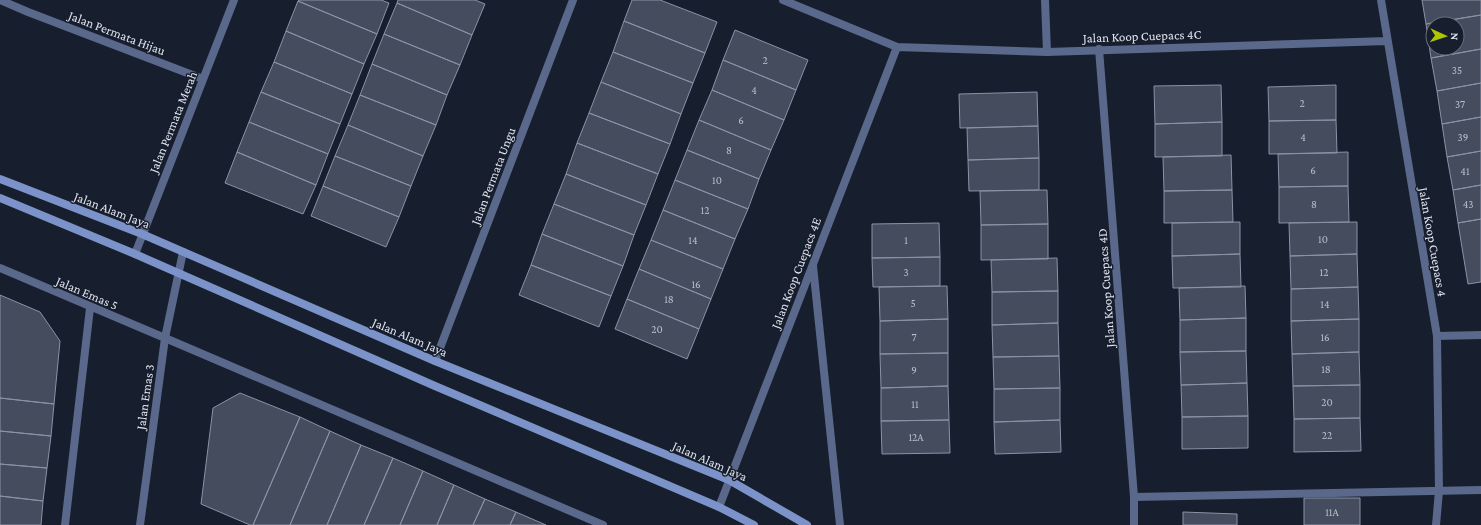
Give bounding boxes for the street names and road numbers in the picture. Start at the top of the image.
street label: Jalan Permata Hijau [65,7,168,59]
street label: Jalan Koop Cuepacs 4C [1082,26,1202,46]
street label: Jalan Permata Merah [145,69,200,176]
street label: Jalan Permata Ungu [467,125,519,228]
street label: Jalan Koop Cuepacs 4 [1416,185,1450,298]
street label: Jalan Alam Jaya [71,188,152,231]
street label: Jalan Koop Cuepacs 4E [768,215,824,332]
street label: Jalan Koop Cuepacs 4D [1094,228,1118,349]
street label: Jalan Emas 5 [53,273,120,313]
street label: Jalan Alam Jaya [369,314,450,360]
street label: Jalan Emas 3 [133,363,157,432]
street label: Jalan Alam Jaya [669,437,750,484]

